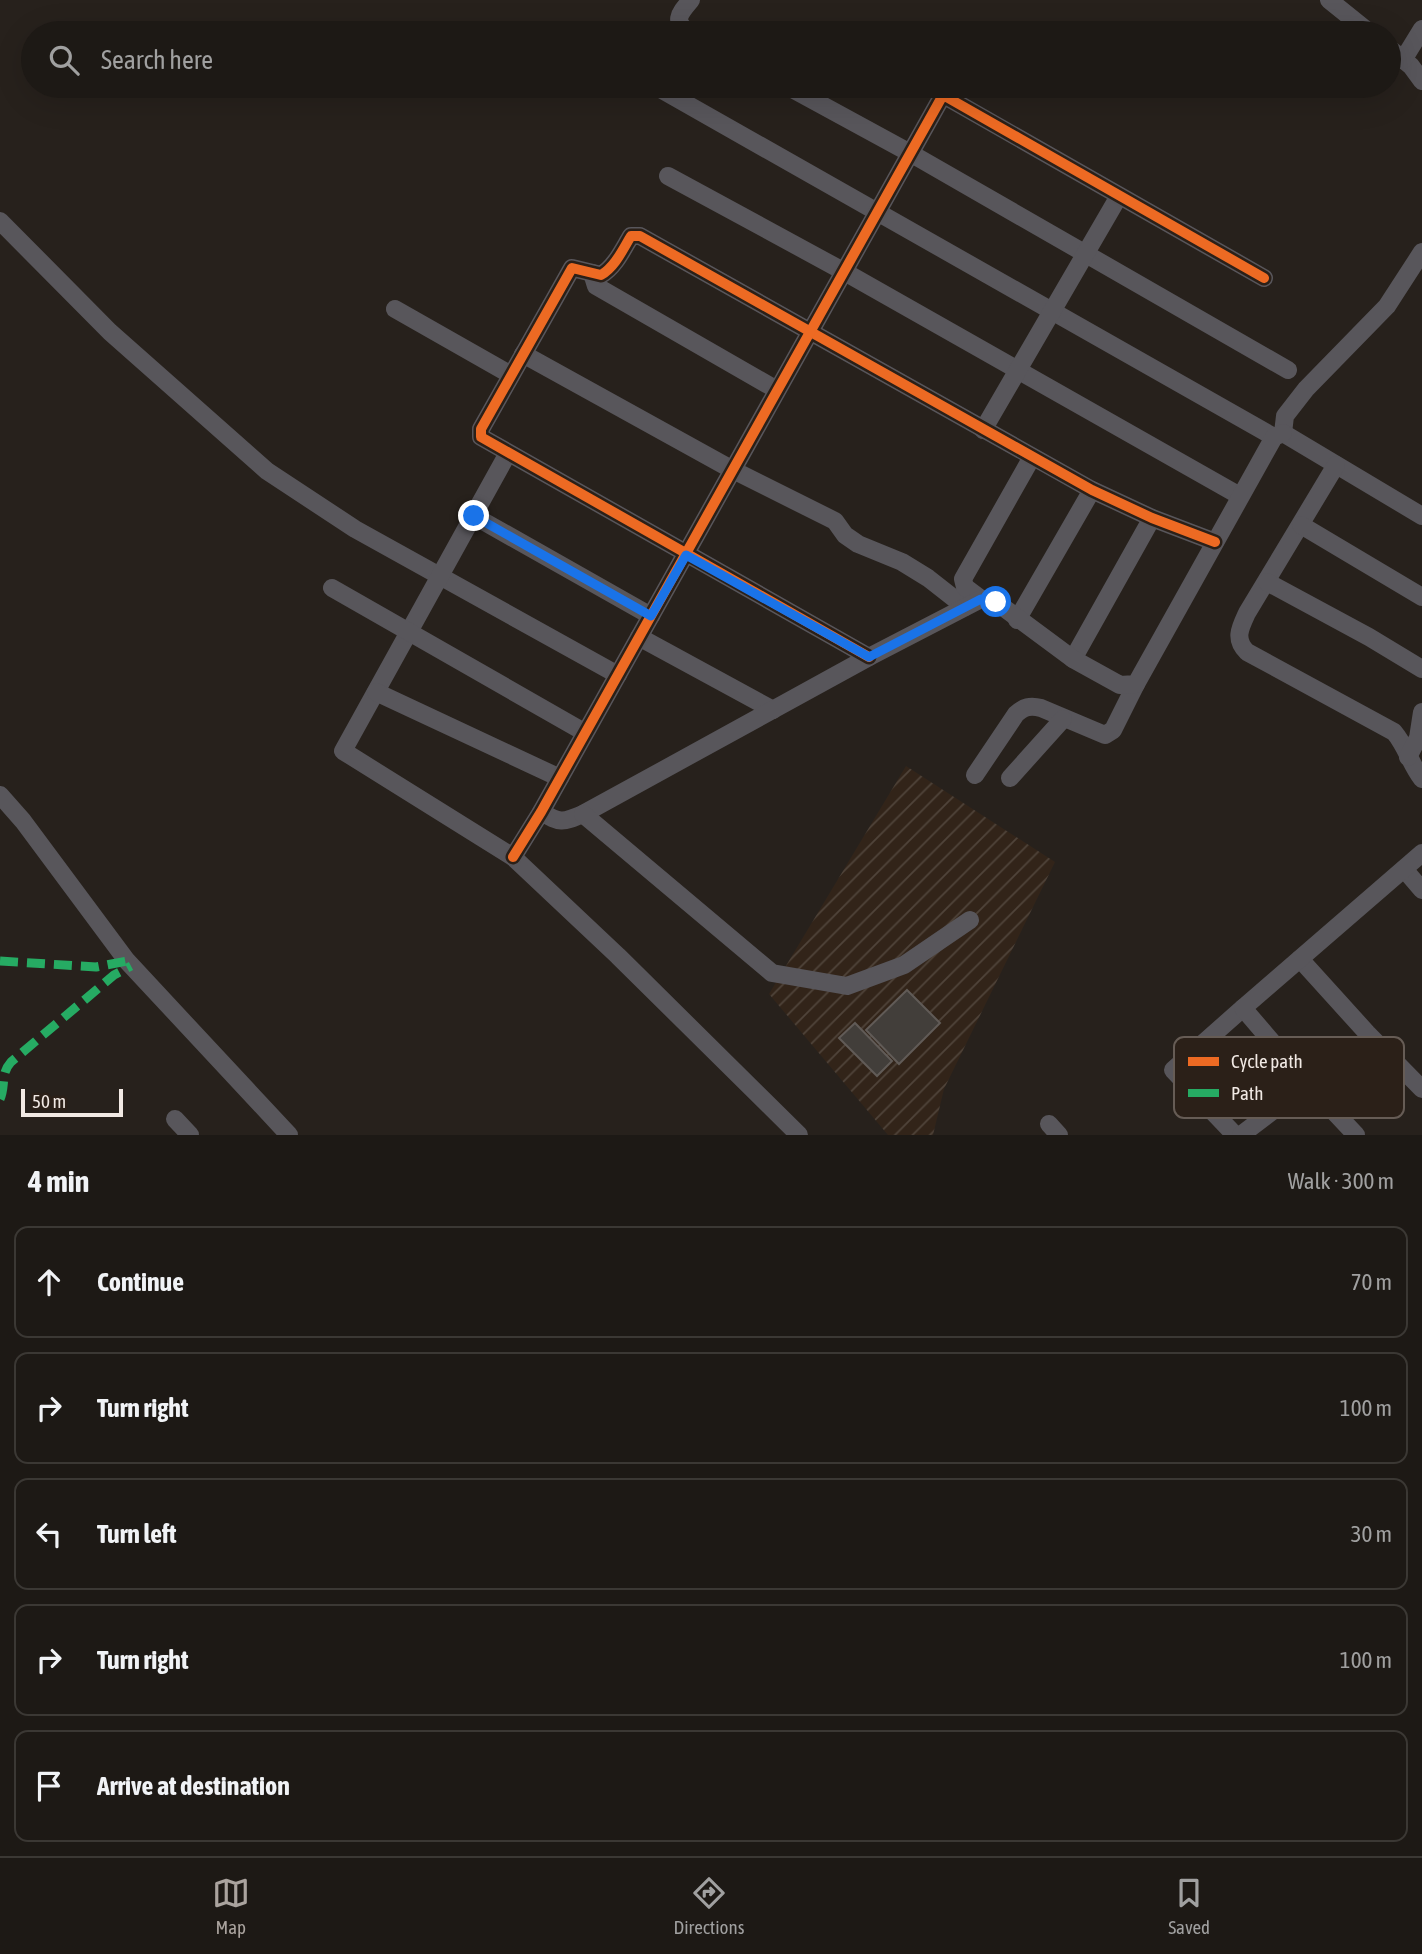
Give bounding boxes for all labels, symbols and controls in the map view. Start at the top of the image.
search box [21,21,1401,98]
icon: search [45,41,83,79]
text: Search here [101,45,213,75]
route end [458,500,489,531]
route start [980,586,1011,617]
legend [1174,1037,1404,1118]
text: Cycle path [1231,1050,1303,1072]
text: Path [1231,1082,1263,1104]
scale bar [21,1086,122,1118]
text: 50 m [32,1090,66,1112]
text: 4 min [28,1164,89,1198]
text: Walk · 300 m [1288,1168,1394,1194]
icon: ahead [30,1263,68,1301]
text: Continue [97,1267,184,1297]
text: 70 m [1351,1269,1392,1295]
icon: right [30,1389,68,1427]
text: Turn right [97,1393,188,1423]
text: 100 m [1340,1395,1392,1421]
icon: left [30,1515,68,1553]
text: Turn left [97,1519,177,1549]
text: 30 m [1351,1521,1392,1547]
icon: right [30,1641,68,1679]
text: Turn right [97,1645,188,1675]
text: 100 m [1340,1647,1392,1673]
icon: arrive [30,1767,68,1805]
text: Arrive at destination [97,1771,290,1801]
tab: Map [212,1874,250,1938]
tab: Directions [674,1874,744,1938]
tab: Saved [1168,1874,1210,1938]

